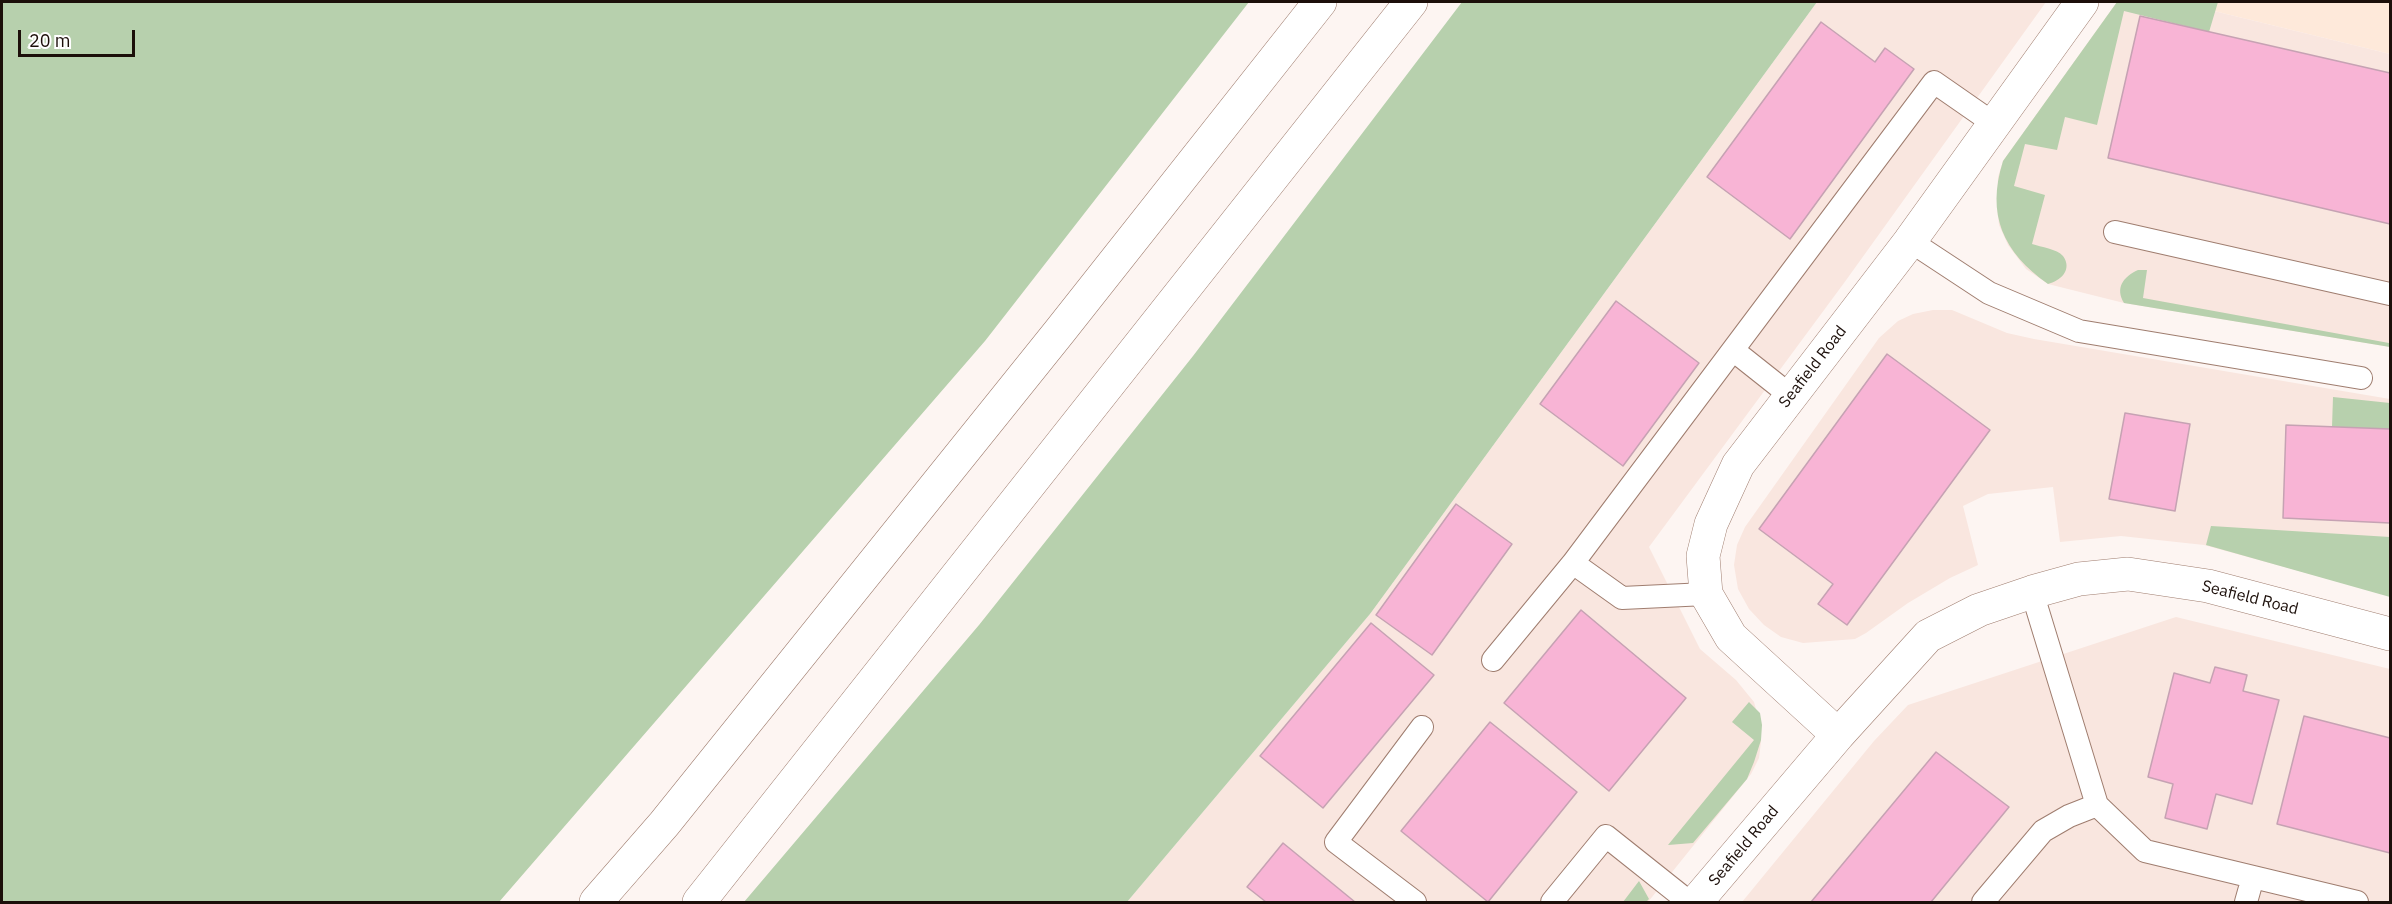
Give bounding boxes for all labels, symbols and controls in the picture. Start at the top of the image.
scale bar [21,18,138,56]
text: 20 m [29,29,71,52]
street label: Seafield Road [1775,322,1851,412]
street label: Seafield Road [2200,577,2300,619]
street label: Seafield Road [1705,802,1783,890]

